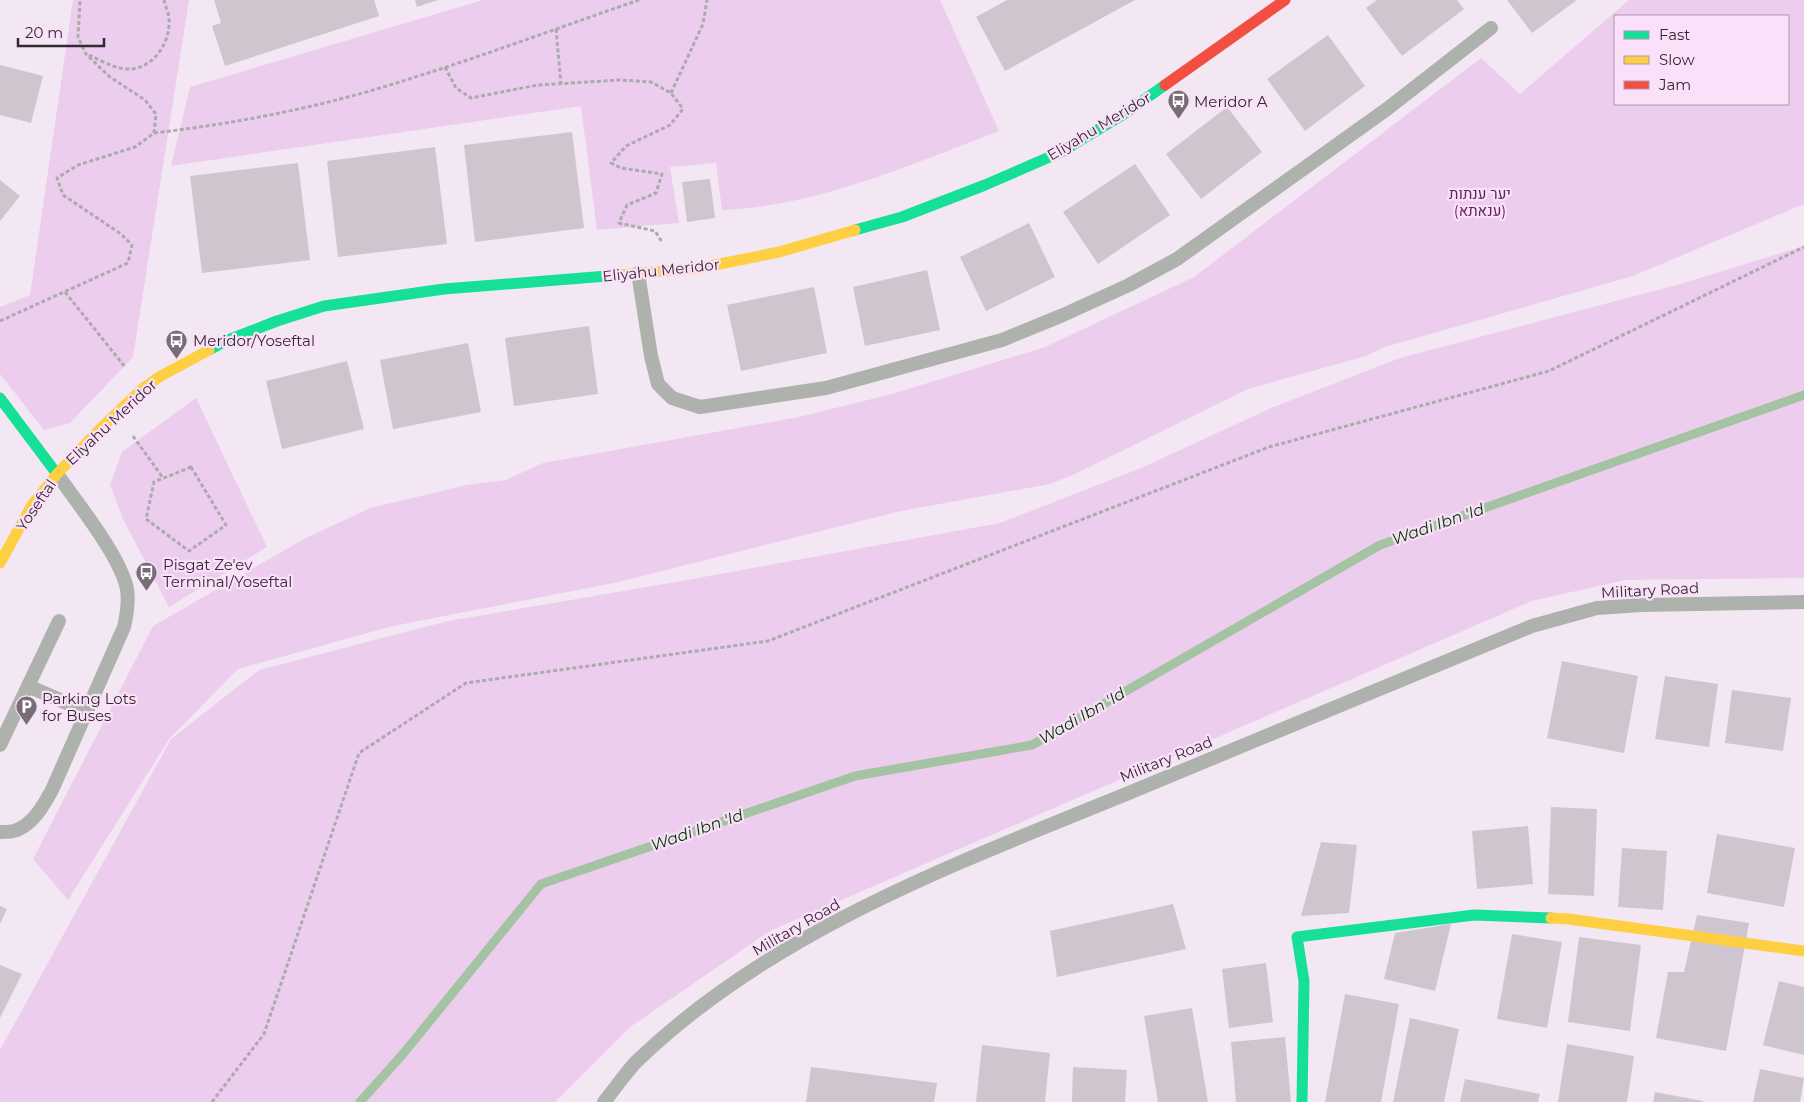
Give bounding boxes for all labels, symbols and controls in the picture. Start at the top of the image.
scale bar [18,15,104,47]
legend [1614,15,1789,105]
text: 20 m [25,23,63,42]
text: Fast [1659,25,1690,44]
text: Slow [1659,50,1695,69]
text: Jam [1658,75,1691,94]
street label: Eliyahu Meridor [1044,88,1154,164]
bus stop icon: Meridor A [1166,89,1190,120]
place label: Meridor A [1194,92,1268,111]
park label: יער ענתות (ענאתא) [1449,184,1511,220]
street label: Eliyahu Meridor [601,254,721,286]
bus stop icon: Meridor/Yoseftal [165,328,189,359]
place label: Meridor/Yoseftal [193,331,315,350]
street label: Eliyahu Meridor [61,375,161,469]
street label: Yoseftal [12,476,60,534]
water label: Wadi Ibn 'Id [1389,499,1487,549]
place label: Pisgat Ze'ev Terminal/Yoseftal [163,555,292,591]
bus stop icon: Pisgat Ze'ev Terminal/Yoseftal [135,561,159,592]
street label: Military Road [1600,578,1700,602]
water label: Wadi Ibn 'Id [1036,684,1129,748]
place label: Parking Lots for Buses [42,689,136,725]
parking icon: Parking Lots for Buses [14,695,38,726]
street label: Military Road [1117,732,1215,786]
water label: Wadi Ibn 'Id [648,805,746,855]
street label: Military Road [749,894,843,960]

